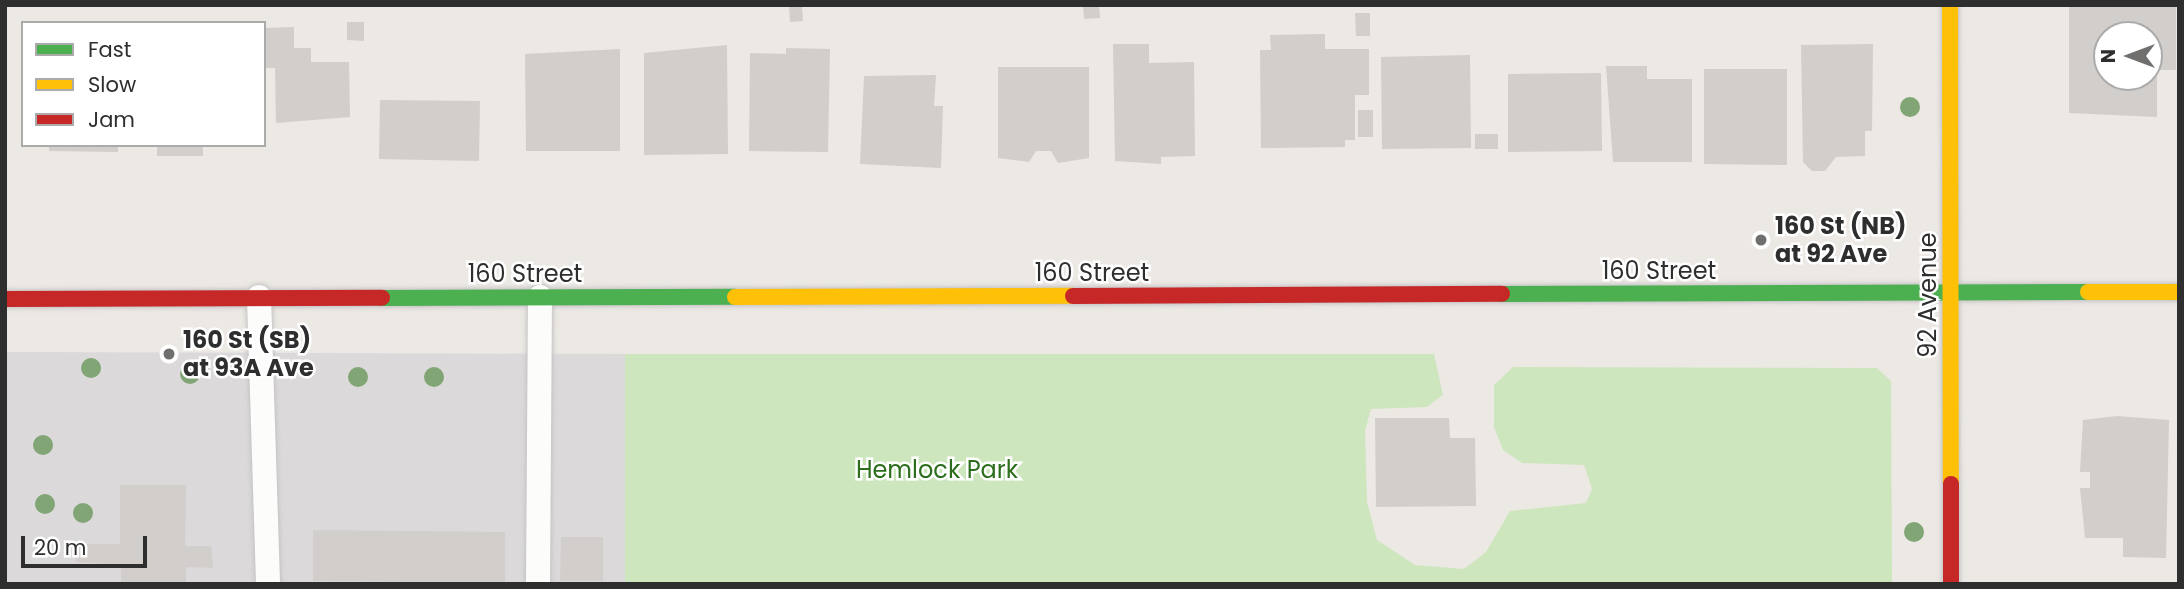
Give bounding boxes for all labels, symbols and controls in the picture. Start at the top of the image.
legend [21,21,266,147]
north arrow [2093,21,2163,91]
text: Fast [88,35,131,64]
text: N [2095,49,2122,63]
text: Slow [88,70,136,99]
text: Jam [88,105,135,134]
place label: 160 St (NB) at 92 Ave [1775,212,1906,268]
marker: 160 St (NB) at 92 Ave [1753,232,1769,248]
street label: 92 Avenue [1914,232,1942,358]
street label: 160 Street [1602,257,1716,285]
street label: 160 Street [1035,259,1149,287]
street label: 160 Street [468,260,582,288]
place label: 160 St (SB) at 93A Ave [183,326,314,382]
marker: 160 St (SB) at 93A Ave [161,346,177,362]
park label: Hemlock Park [856,456,1018,484]
scale bar [24,522,150,566]
text: 20 m [34,533,87,562]

